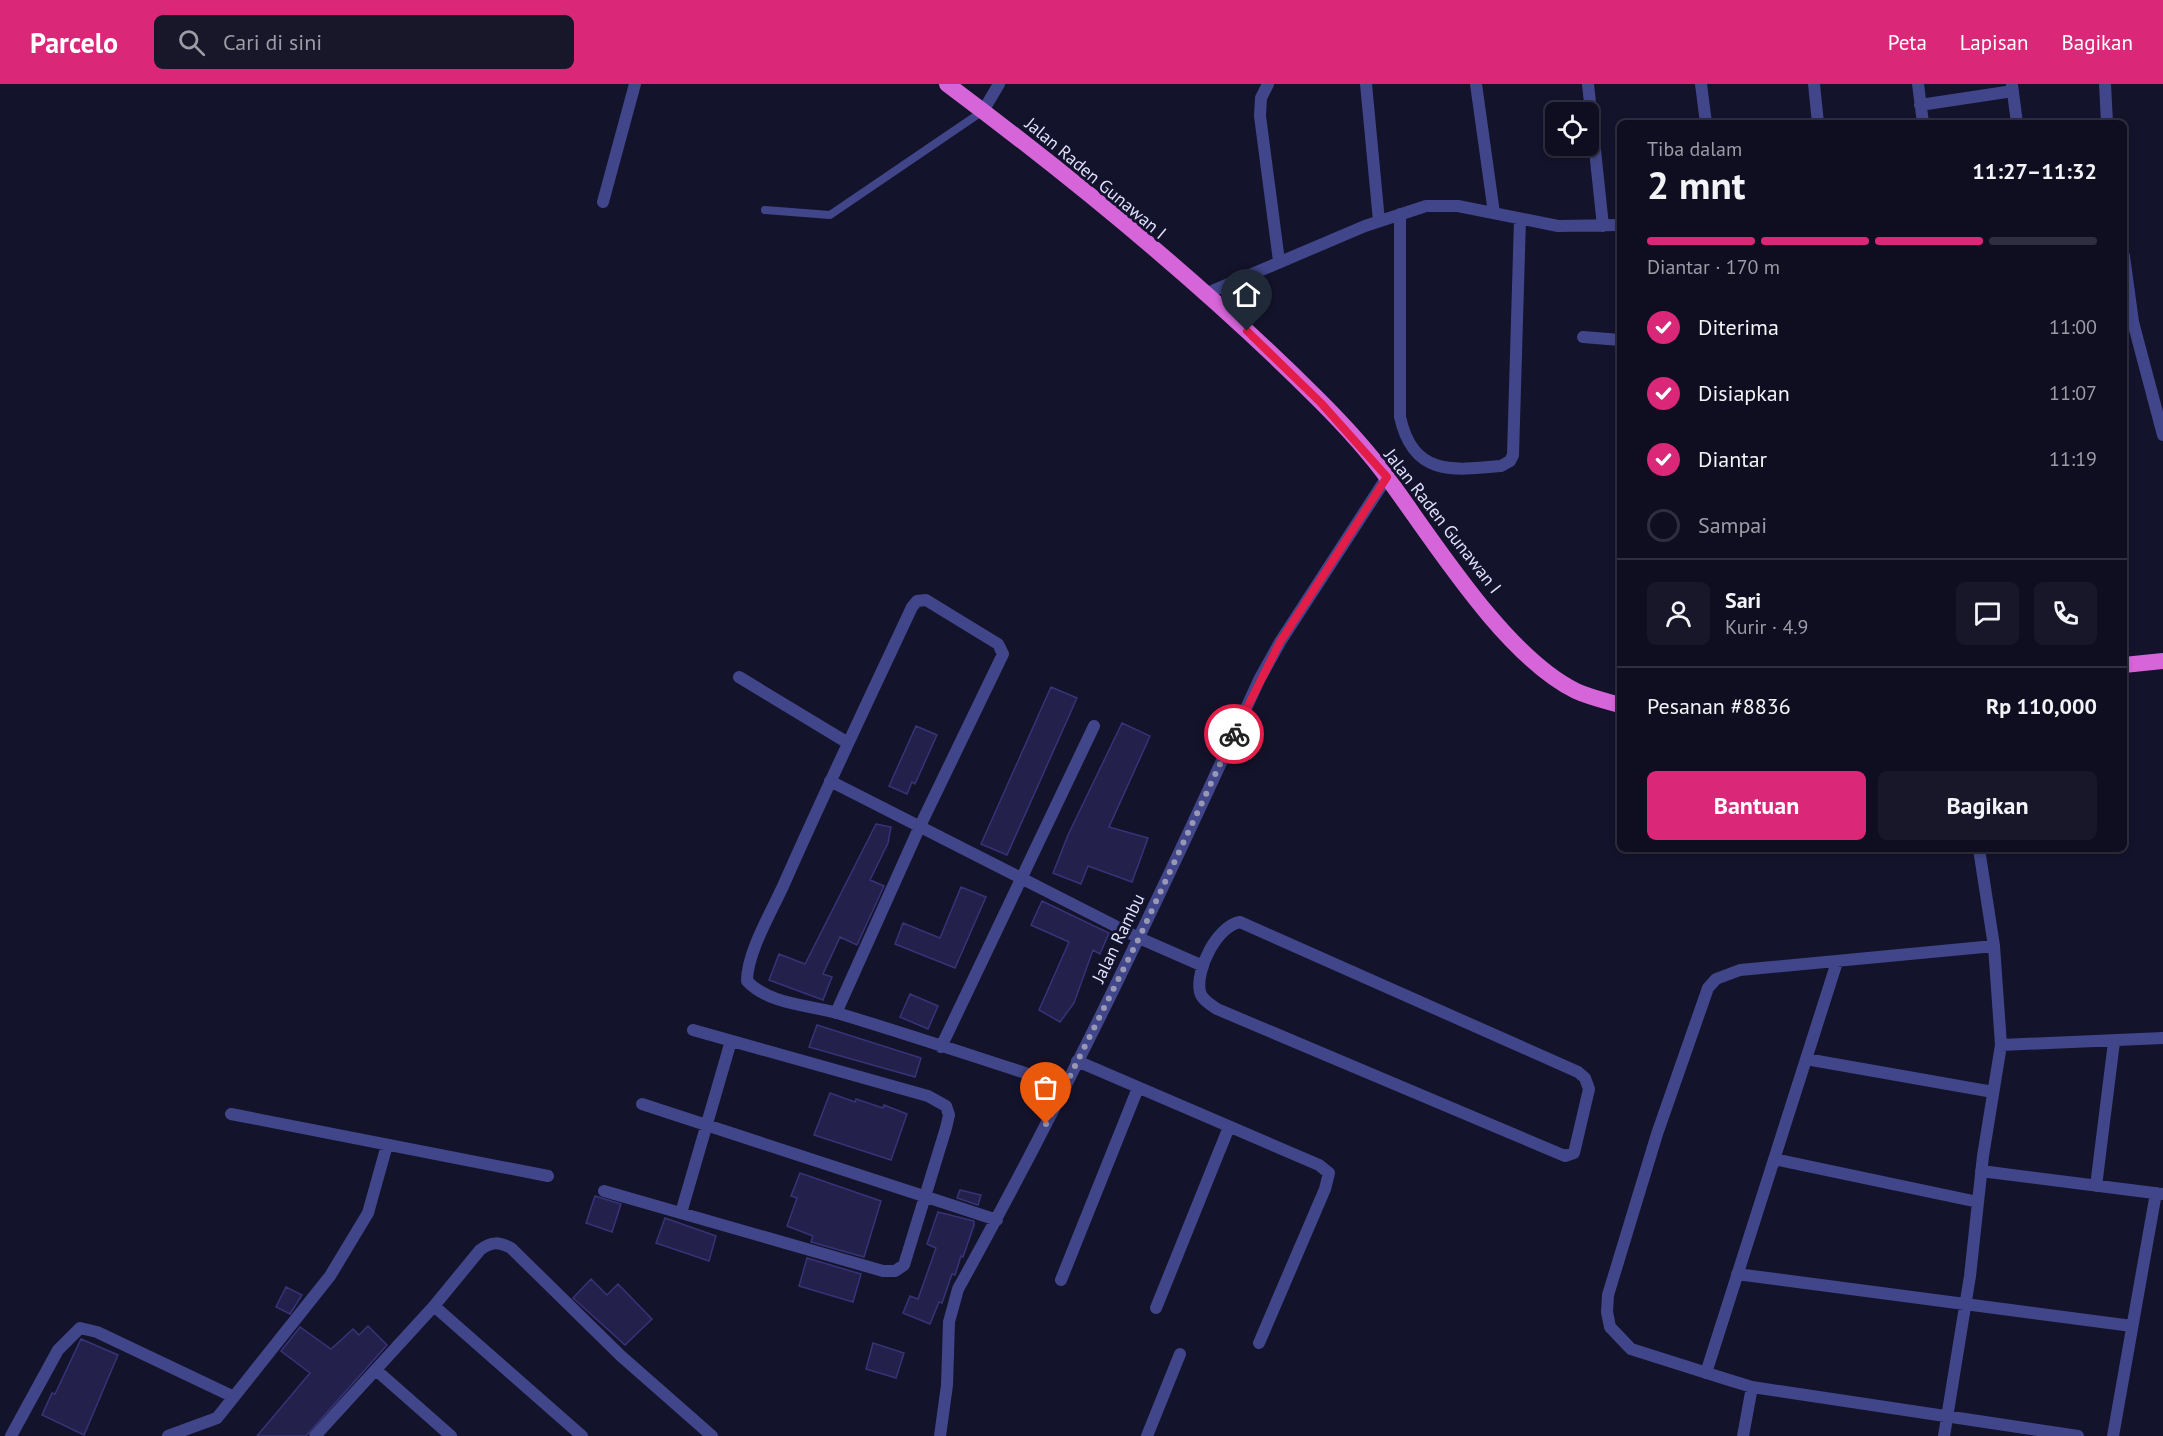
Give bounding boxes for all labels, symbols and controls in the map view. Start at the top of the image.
search box [154,15,574,69]
text: Parcelo [30,24,118,61]
icon: search [175,26,208,59]
text: Cari di sini [223,28,322,56]
text: Peta [1888,29,1927,56]
text: Lapisan [1960,29,2028,56]
text: Bagikan [2061,29,2133,56]
map controls [1545,102,1599,156]
button: locate [1545,102,1599,156]
street label: Jalan Raden Gunawan I [1020,112,1171,244]
text: Tiba dalam [1647,136,1742,162]
text: 11:27–11:32 [1972,157,2097,185]
text: 2 mnt [1647,159,1745,210]
text: Diantar · 170 m [1647,254,1780,280]
pin [1221,269,1272,331]
icon: home [1230,278,1263,311]
icon: check [1647,311,1680,344]
text: Diterima [1698,313,1779,341]
text: 11:00 [2049,314,2097,340]
icon: check [1647,377,1680,410]
text: Disiapkan [1698,379,1790,407]
text: 11:07 [2049,380,2097,406]
street label: Jalan Raden Gunawan I [1379,443,1507,598]
icon: check [1647,443,1680,476]
text: Diantar [1698,445,1767,473]
text: 11:19 [2049,446,2097,472]
text: Sampai [1698,511,1767,539]
button: person [1647,582,1710,645]
button: chat [1956,582,2019,645]
button: phone [2034,582,2097,645]
text: Sari [1725,586,1761,614]
text: Kurir · 4.9 [1725,614,1808,640]
text: Pesanan #8836 [1647,692,1791,720]
text: Rp 110,000 [1986,692,2097,720]
courier [1204,704,1264,764]
icon: bike [1218,718,1251,751]
button: Bantuan [1647,771,1866,840]
button: Bagikan [1878,771,2097,840]
street label: Jalan Rambu [1086,890,1149,987]
pin [1020,1062,1071,1124]
icon: bag [1029,1071,1062,1104]

